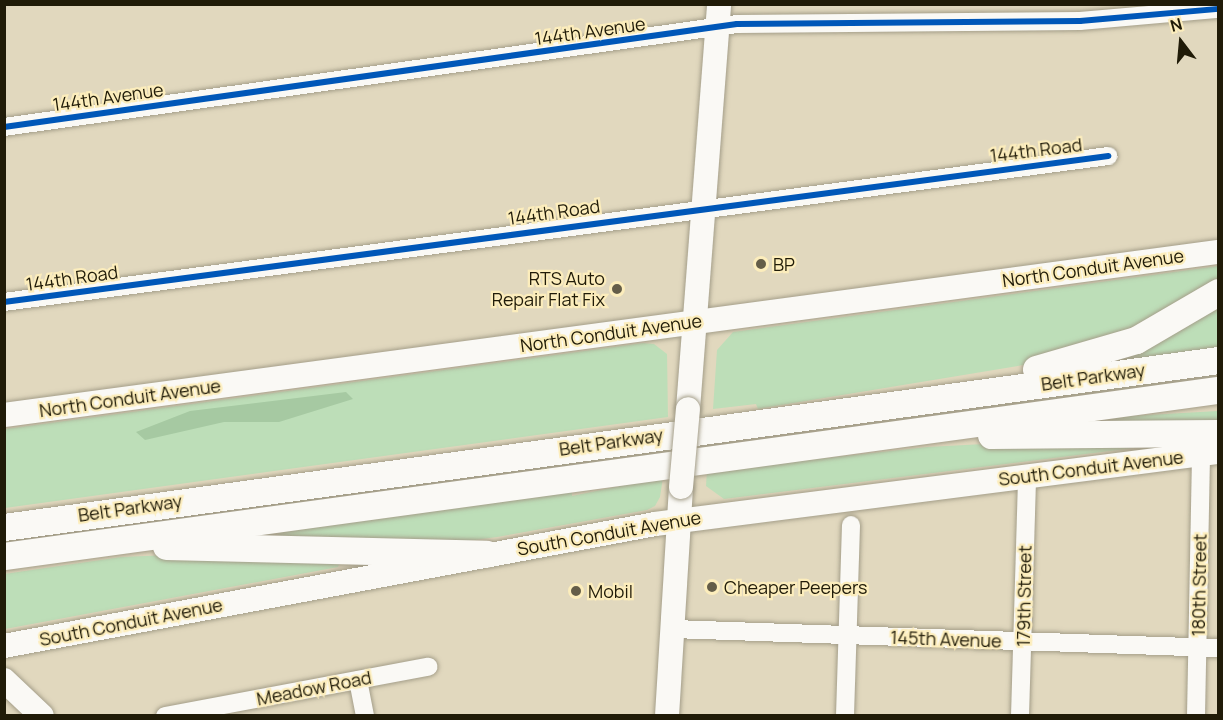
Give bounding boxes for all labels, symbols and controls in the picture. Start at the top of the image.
north arrow [1151,12,1211,72]
street label: 144th Avenue [533,13,647,49]
text: N [1167,13,1185,37]
street label: 144th Avenue [51,79,165,115]
street label: 144th Road [989,134,1083,166]
street label: 144th Road [507,195,601,229]
street label: North Conduit Avenue [1001,245,1185,291]
place label: BP [773,253,795,275]
marker: BP [754,257,768,271]
street label: 144th Road [25,261,119,295]
place label: RTS Auto Repair Flat Fix [492,268,605,310]
marker: RTS Auto Repair Flat Fix [610,282,624,296]
street label: North Conduit Avenue [519,310,703,356]
street label: Belt Parkway [1040,359,1146,395]
street label: North Conduit Avenue [38,375,222,421]
street label: Belt Parkway [558,424,664,460]
street label: South Conduit Avenue [997,446,1185,490]
street label: Belt Parkway [77,490,183,526]
street label: South Conduit Avenue [515,506,703,560]
street label: 180th Street [1187,533,1211,637]
street label: 179th Street [1012,545,1036,647]
place label: Cheaper Peepers [724,576,868,598]
place label: Mobil [588,580,633,602]
marker: Cheaper Peepers [705,580,719,594]
marker: Mobil [569,584,583,598]
street label: South Conduit Avenue [38,594,224,650]
street label: 145th Avenue [890,626,1002,652]
street label: Meadow Road [255,666,373,710]

